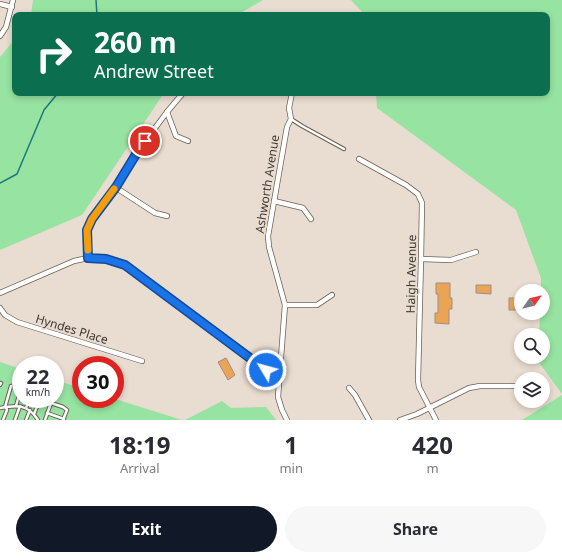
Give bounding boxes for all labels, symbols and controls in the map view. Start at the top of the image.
text: 260 m [94,23,177,61]
icon: right [28,28,80,80]
text: Andrew Street [94,59,214,83]
pin [128,124,162,158]
icon: arrive [134,130,156,152]
street label: Ashworth Avenue [251,133,283,234]
street label: Haigh Avenue [402,234,420,314]
north arrow [514,284,550,320]
map controls [514,284,550,408]
street label: Hyndes Place [34,310,111,348]
button: search [514,328,550,364]
position arrow [245,349,287,391]
speed limit sign: 30 [72,356,124,408]
text: 22 [27,363,49,390]
button: layers [514,372,550,408]
text: km/h [26,385,50,399]
text: 18:19 [109,428,171,461]
text: 1 [284,428,298,461]
text: 420 [412,428,453,461]
text: Arrival [120,459,160,477]
text: min [279,459,303,477]
text: m [426,459,439,477]
button: Exit [16,506,277,552]
button: Share [285,506,546,552]

